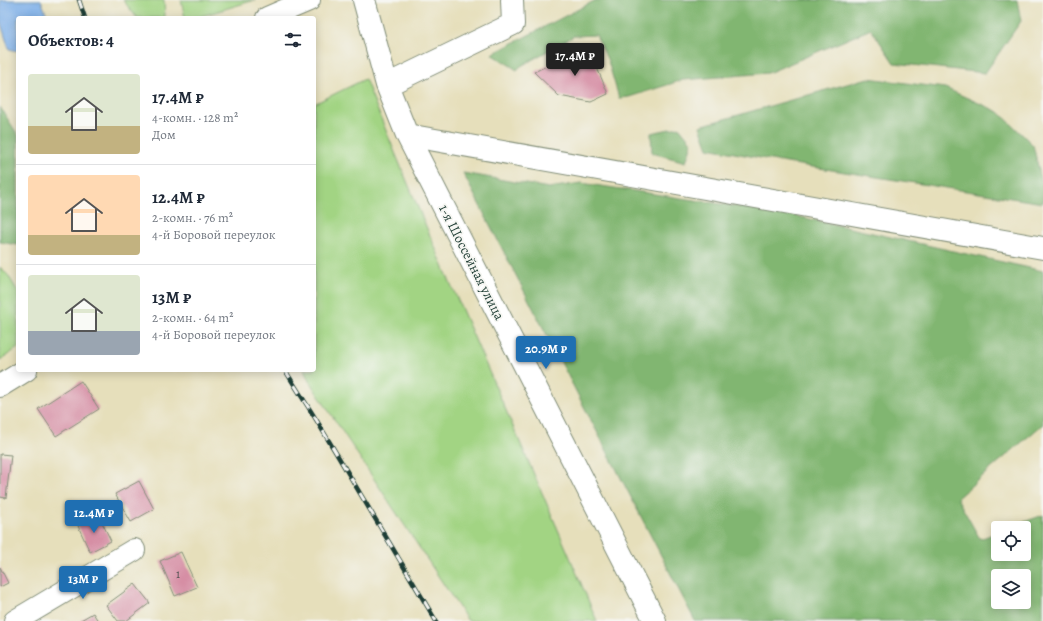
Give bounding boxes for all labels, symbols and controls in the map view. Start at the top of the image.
text: Объектов: 4 [28,29,114,52]
icon: filters [282,29,304,51]
pin: 17.4M ₽ [538,43,612,77]
text: 17.4M ₽ [555,47,595,64]
text: 17.4M ₽ [152,86,204,109]
icon: home [60,90,108,138]
text: 4-комн. · 128 m² [152,109,238,126]
text: Дом [152,126,176,143]
text: 12.4M ₽ [152,186,205,209]
icon: home [60,191,108,239]
street label: 1-я Шоссейная улица [434,201,509,324]
text: 2-комн. · 76 m² [152,209,233,226]
text: 4-й Боровой переулок [152,226,275,243]
text: 13M ₽ [152,286,191,309]
icon: home [60,291,108,339]
text: 2-комн. · 64 m² [152,309,233,326]
text: 4-й Боровой переулок [152,326,275,343]
pin: 20.9M ₽ [509,336,583,370]
text: 20.9M ₽ [525,340,567,357]
pin: 12.4M ₽ [57,500,131,534]
text: 12.4M ₽ [74,504,114,521]
map controls [991,521,1031,609]
button: locate [991,521,1031,561]
pin: 13M ₽ [55,566,111,600]
house number: 1 [176,566,180,582]
button: layers [991,569,1031,609]
text: 13M ₽ [68,570,98,587]

